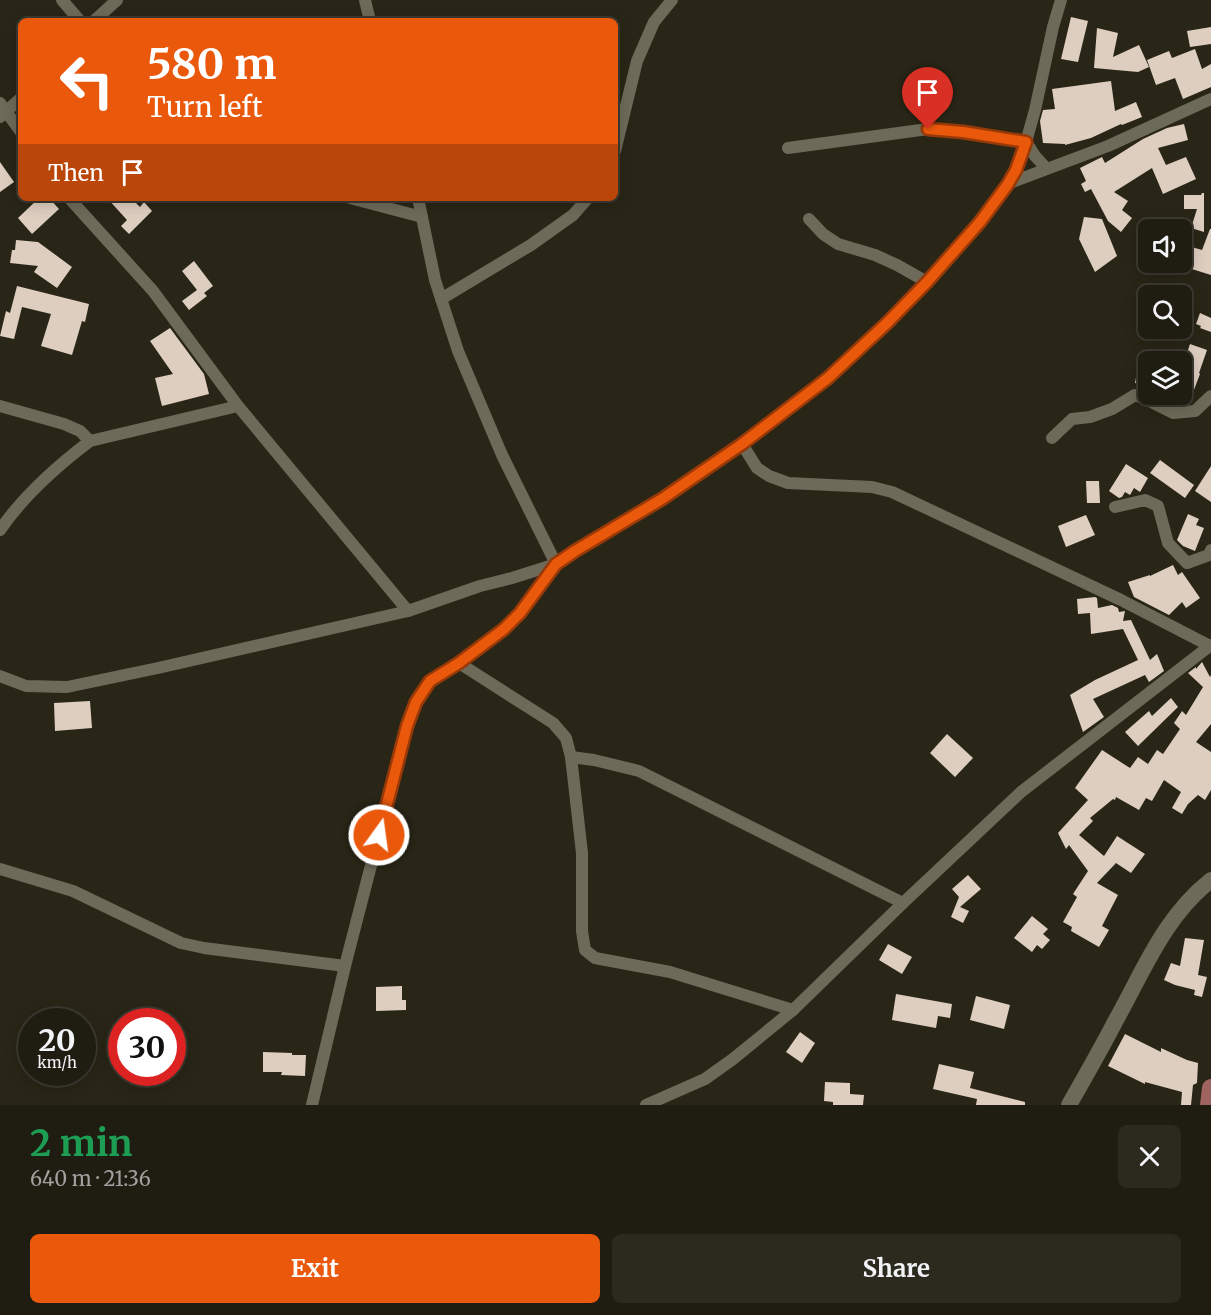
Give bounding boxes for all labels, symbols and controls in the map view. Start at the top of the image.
text: 580 m [147,38,277,90]
icon: left [48,42,126,120]
pin [902,67,953,129]
icon: arrive [911,76,944,109]
text: Turn left [147,90,262,124]
icon: arrive [116,156,149,189]
text: Then [48,159,104,187]
map controls [1138,219,1192,405]
button: sound [1138,219,1192,273]
button: search [1138,285,1192,339]
button: layers [1138,351,1192,405]
position arrow [347,803,411,867]
speed limit sign: 30 [108,1008,186,1086]
text: 20 [38,1021,76,1059]
text: km/h [37,1053,77,1072]
text: 2 min [30,1121,133,1166]
button: close [1118,1125,1181,1188]
text: 640 m · 21:36 [30,1166,151,1191]
button: Exit [30,1234,600,1303]
button: Share [612,1234,1181,1303]

